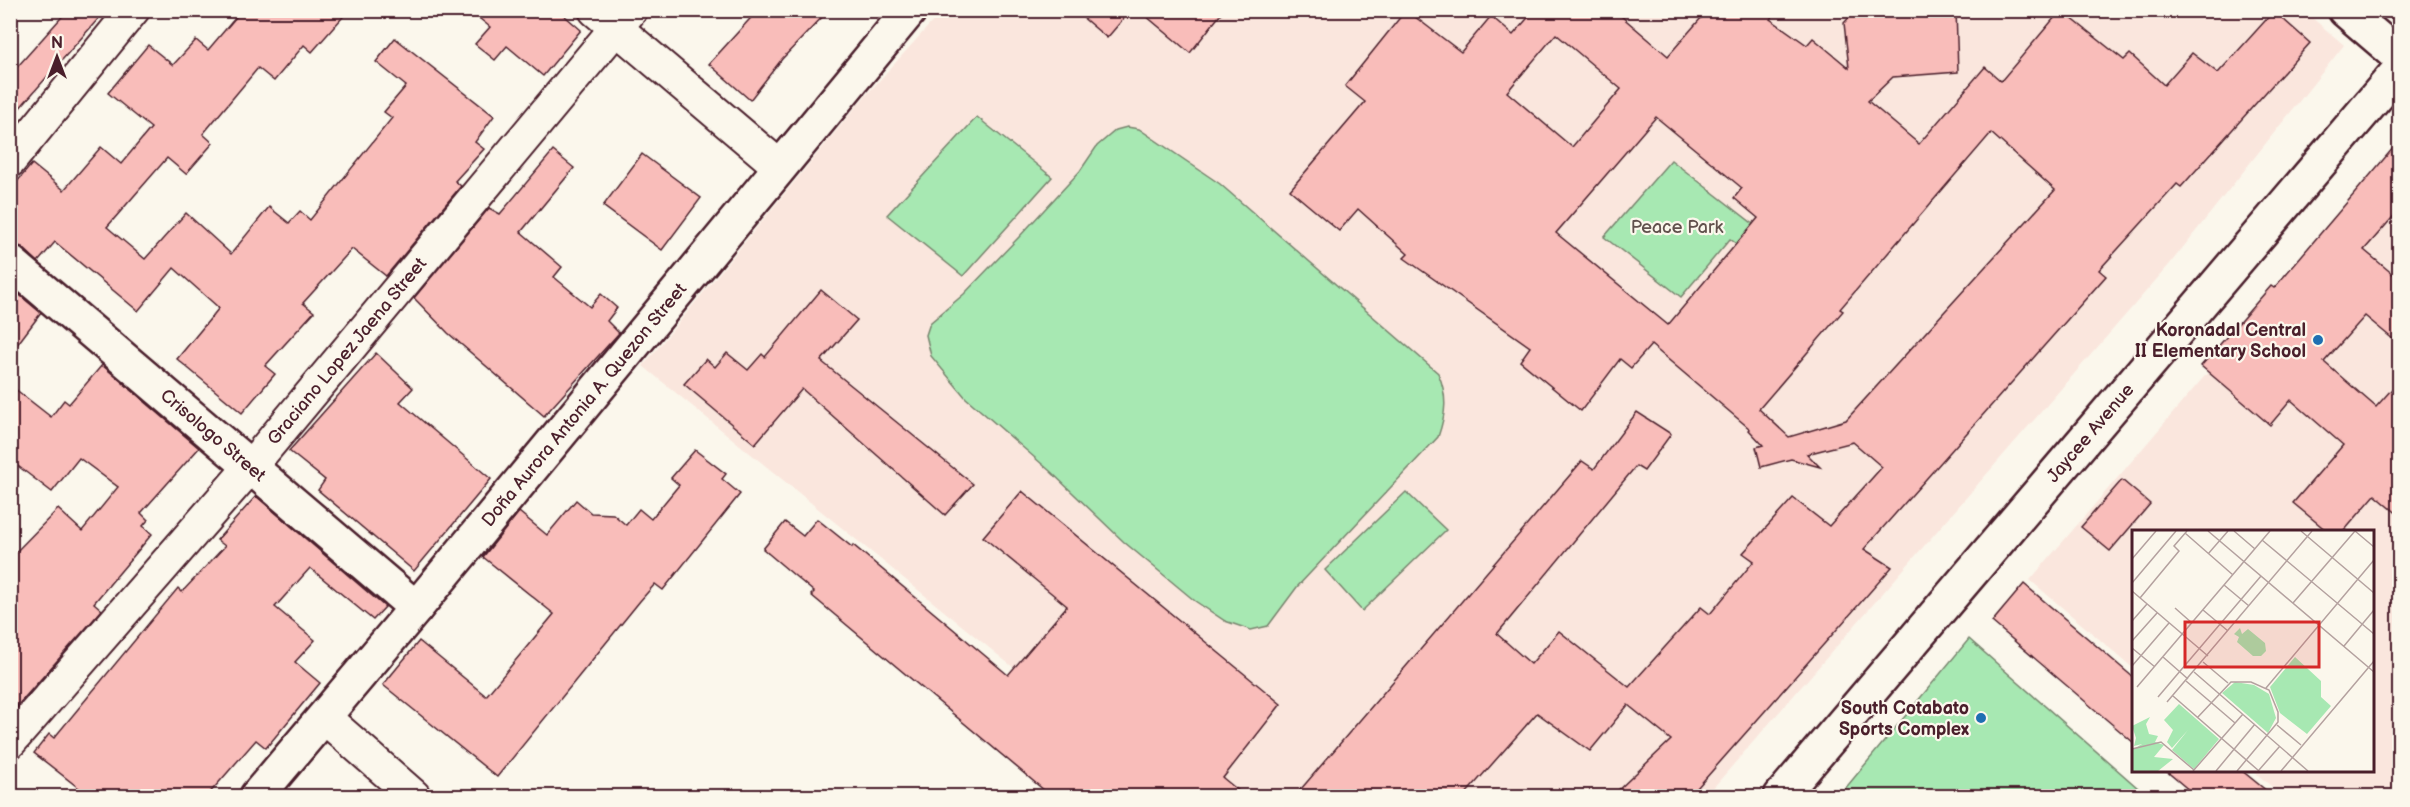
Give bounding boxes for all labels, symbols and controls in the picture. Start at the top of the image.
north arrow [27,27,87,87]
text: N [51,34,63,53]
park label: Peace Park [1631,217,1724,238]
street label: Graciano Lopez Jaena Street [263,253,431,449]
street label: Doña Aurora Antonia A. Quezon Street [477,278,691,531]
place label: Koronadal Central II Elementary School [2135,320,2306,362]
marker: Koronadal Central II Elementary School [2311,333,2325,347]
street label: Jaycee Avenue [2042,379,2138,487]
street label: Crisologo Street [156,385,270,486]
inset map [2132,530,2374,771]
place label: South Cotabato Sports Complex [1839,698,1969,740]
marker: South Cotabato Sports Complex [1974,711,1988,725]

